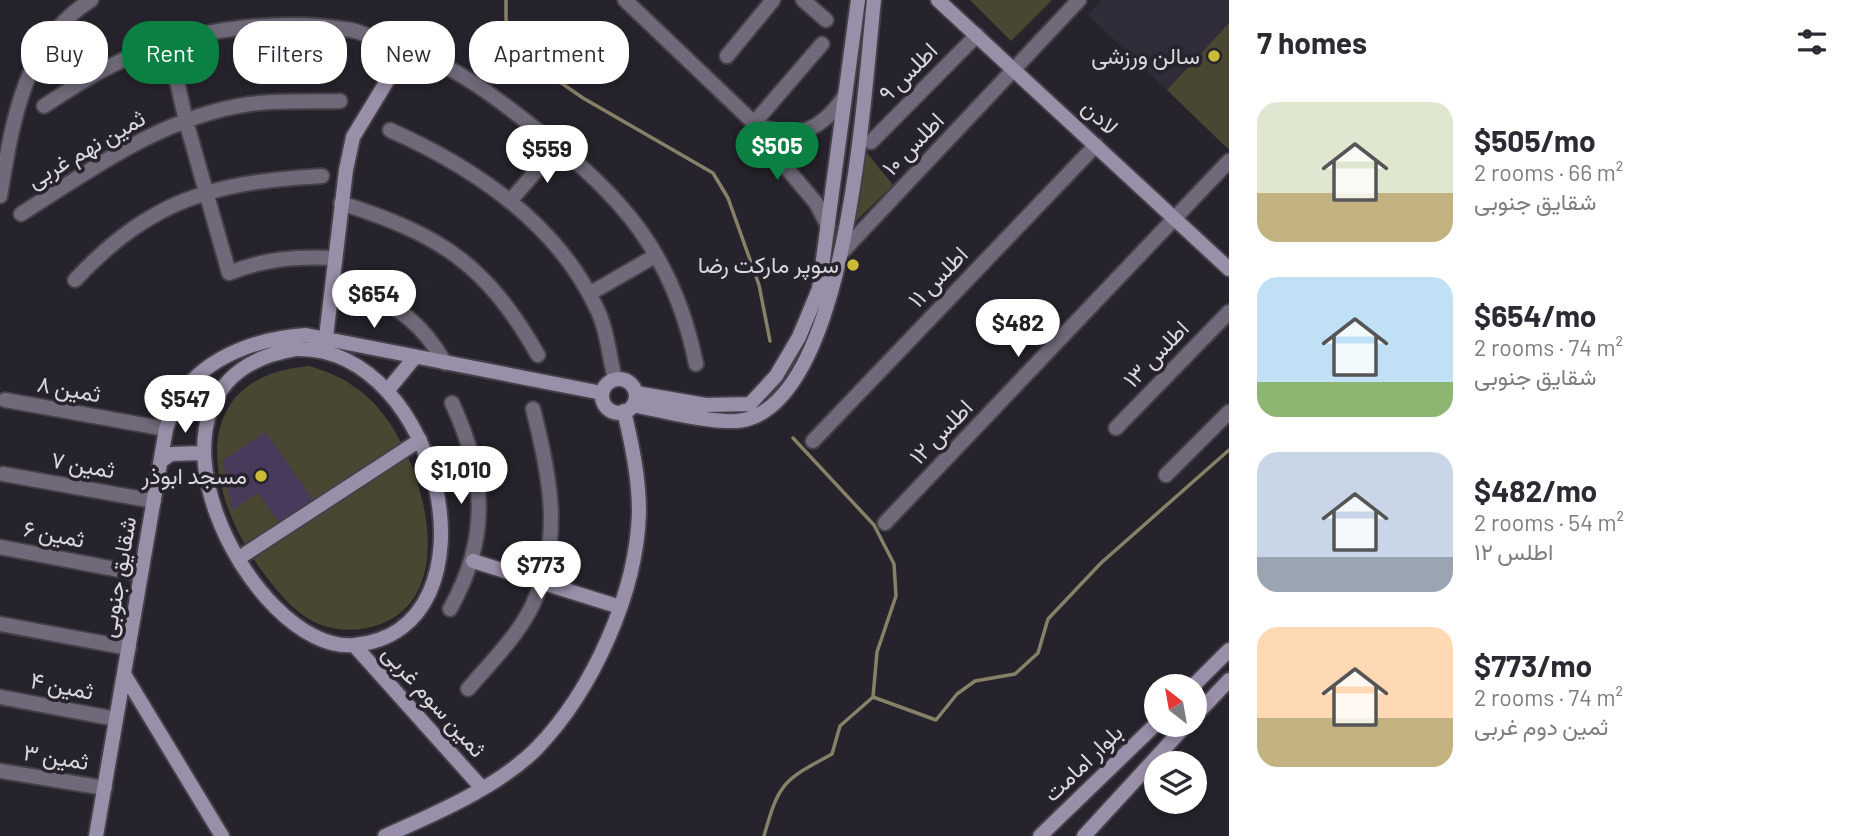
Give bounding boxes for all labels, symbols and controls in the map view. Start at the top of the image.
chip: Buy [21,21,108,84]
chip: Rent [122,21,219,84]
chip: Filters [233,21,347,84]
chip: New [361,21,455,84]
chip: Apartment [469,21,629,84]
icon: filters [1793,23,1831,61]
text: 7 homes [1257,24,1367,60]
street label: اطلس ۹ [872,36,943,107]
place label: سالن ورزشی [1091,41,1200,71]
marker: سالن ورزشی [1206,48,1222,64]
street label: لادن [1077,93,1125,140]
street label: ثمین نهم غربی [21,103,151,195]
street label: اطلس ۱۰ [875,106,950,181]
pin: $505 [736,122,818,182]
text: $505/mo [1474,122,1596,158]
pin: $559 [506,125,588,185]
icon: home [1313,130,1397,214]
text: $505 [751,131,803,159]
text: $559 [522,134,572,162]
text: 2 rooms · 66 m² [1474,158,1623,186]
text: شقایق جنوبی [1474,187,1596,215]
street label: اطلس ۱۱ [902,240,974,313]
place label: سوپر مارکت رضا [698,250,839,281]
marker: سوپر مارکت رضا [845,257,861,273]
pin: $654 [333,270,415,330]
text: $654 [348,279,400,307]
text: $654/mo [1474,297,1597,333]
pin: $482 [977,300,1059,359]
icon: home [1313,305,1397,389]
text: $482 [992,308,1044,336]
street label: اطلس ۱۳ [1117,314,1195,393]
text: 2 rooms · 74 m² [1474,333,1623,361]
text: شقایق جنوبی [1474,362,1596,390]
street label: ثمین ۸ [35,369,103,408]
pin: $547 [144,376,226,435]
text: $547 [160,384,210,412]
street label: اطلس ۱۲ [903,393,979,470]
street label: ثمین ۷ [49,445,117,484]
pin: $1,010 [404,447,518,506]
text: $1,010 [431,455,491,483]
place label: مسجد ابوذر [141,461,247,491]
marker: مسجد ابوذر [253,468,269,484]
text: $482/mo [1474,472,1597,508]
icon: home [1313,480,1397,564]
text: 2 rooms · 54 m² [1474,508,1624,536]
street label: ثمین ۶ [21,513,87,554]
street label: شقایق جنوبی [93,514,143,640]
text: اطلس ۱۲ [1474,537,1553,565]
pin: $773 [500,542,582,601]
text: $773 [517,550,565,578]
street label: ثمین سوم غربی [376,638,492,764]
text: $773/mo [1474,647,1592,683]
icon: home [1313,655,1397,739]
street label: ثمین ۴ [28,665,96,706]
north arrow [1144,674,1208,737]
map controls [1144,674,1207,814]
text: 2 rooms · 74 m² [1474,683,1623,711]
text: ثمین دوم غربی [1474,712,1608,740]
street label: بلوار امامت [1037,718,1129,808]
street label: ثمین ۳ [21,737,91,776]
button: layers [1144,751,1207,814]

